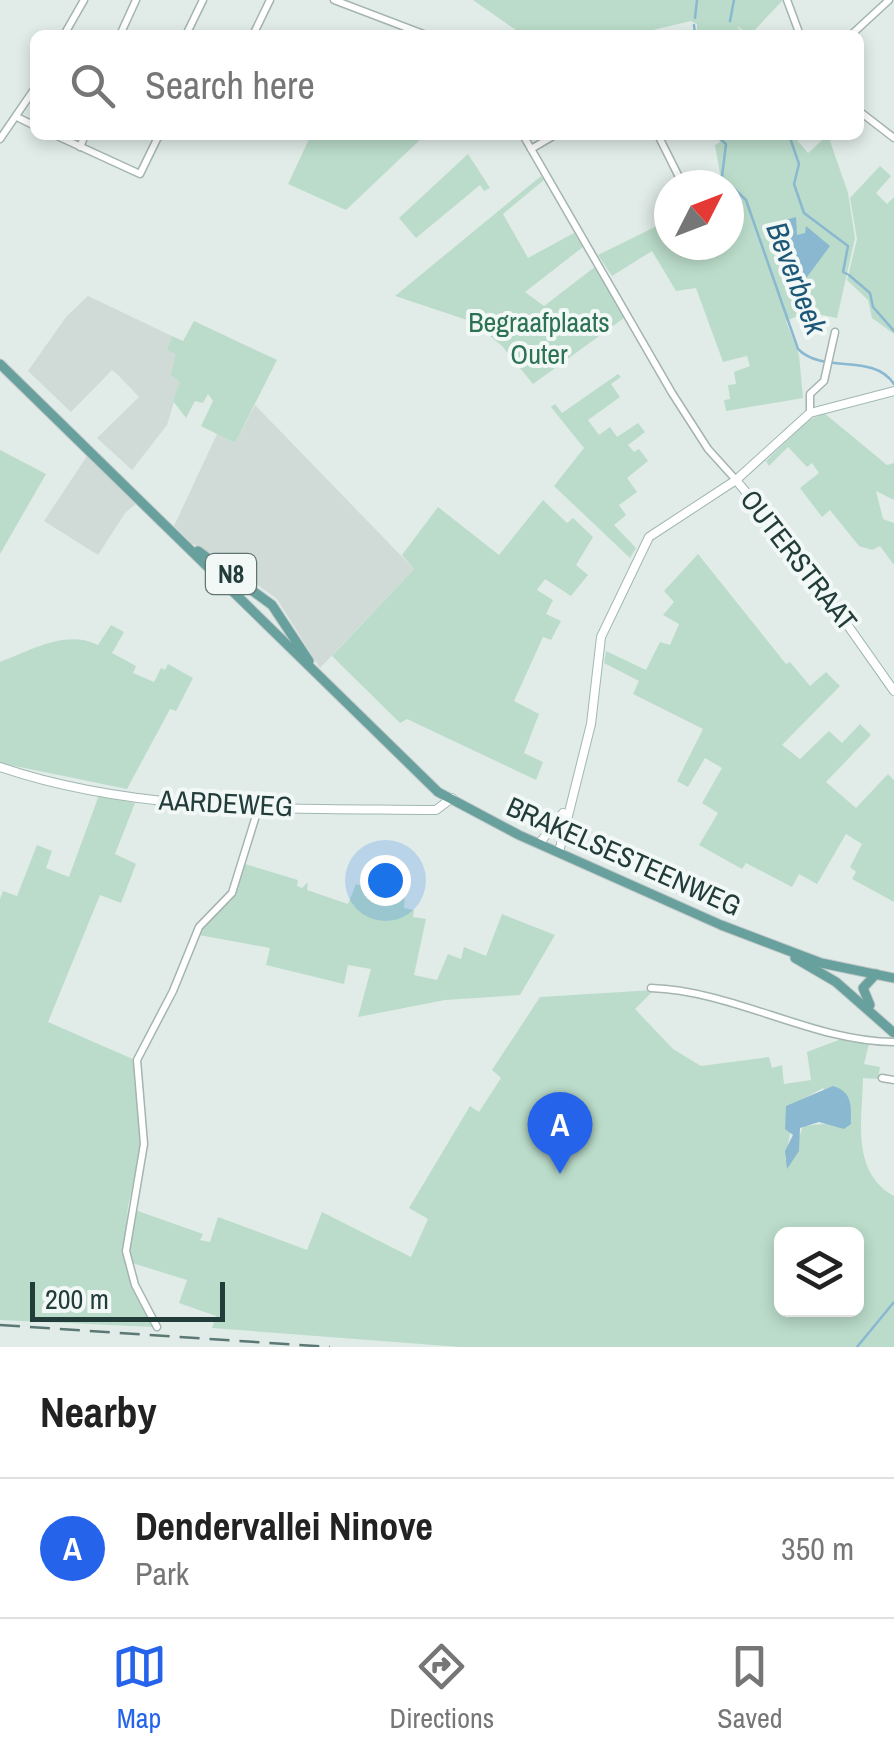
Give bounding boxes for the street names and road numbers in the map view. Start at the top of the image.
street label: OUTERSTRAAT [732,482,866,638]
road number: N8 [206,554,256,594]
street label: AARDEWEG [157,780,294,825]
street label: BRAKELSESTEENWEG [501,787,747,925]

